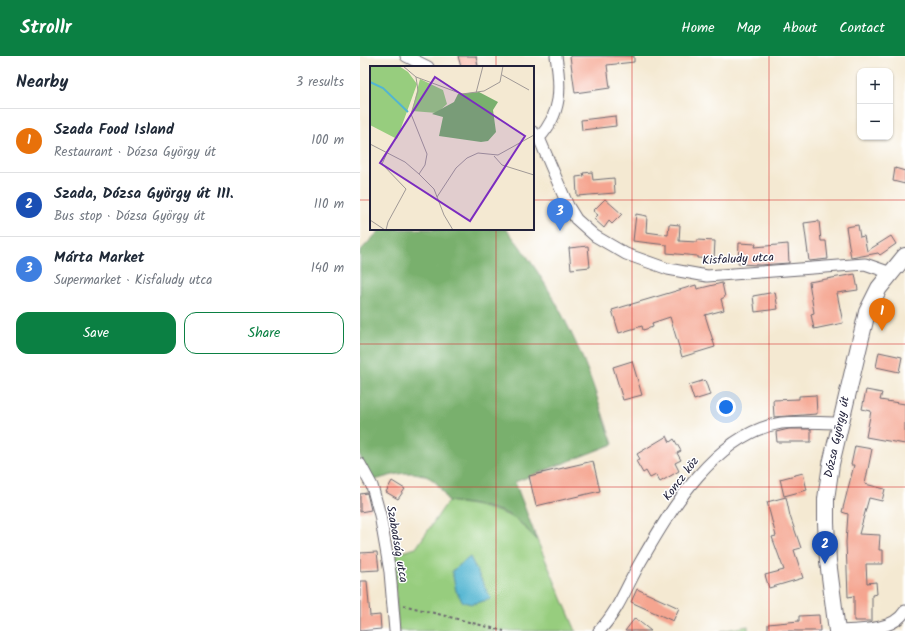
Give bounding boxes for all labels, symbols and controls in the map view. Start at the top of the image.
text: Strollr [20,13,72,43]
text: Home [681,17,715,39]
text: Map [737,17,761,39]
text: About [783,17,817,39]
text: Contact [839,17,885,39]
inset map [370,66,534,230]
map controls [857,68,893,140]
button: + [857,68,893,104]
text: Nearby [16,69,68,96]
text: 3 results [296,72,344,93]
button: − [857,104,893,140]
text: Szada Food Island [54,118,174,142]
text: 1 [27,130,31,151]
text: 100 m [311,130,344,151]
text: Restaurant · Dózsa György út [54,142,216,163]
text: Szada, Dózsa György út 111. [54,182,234,206]
text: 2 [25,194,33,215]
text: 110 m [314,194,344,215]
pin: 3 [547,198,573,231]
text: Bus stop · Dózsa György út [54,206,205,227]
text: Márta Market [54,246,145,270]
street label: Kisfaludy utca [702,248,775,270]
text: 3 [25,258,33,279]
text: 140 m [311,258,344,279]
text: Supermarket · Kisfaludy utca [54,270,212,291]
pin: 1 [869,298,895,331]
button: Save [16,312,176,354]
button: Share [184,312,344,354]
street label: Dózsa György út [819,394,855,480]
your location [716,397,736,417]
street label: Koncz köz [658,453,704,505]
street label: Szabadság utca [381,504,413,584]
pin: 2 [812,531,838,564]

